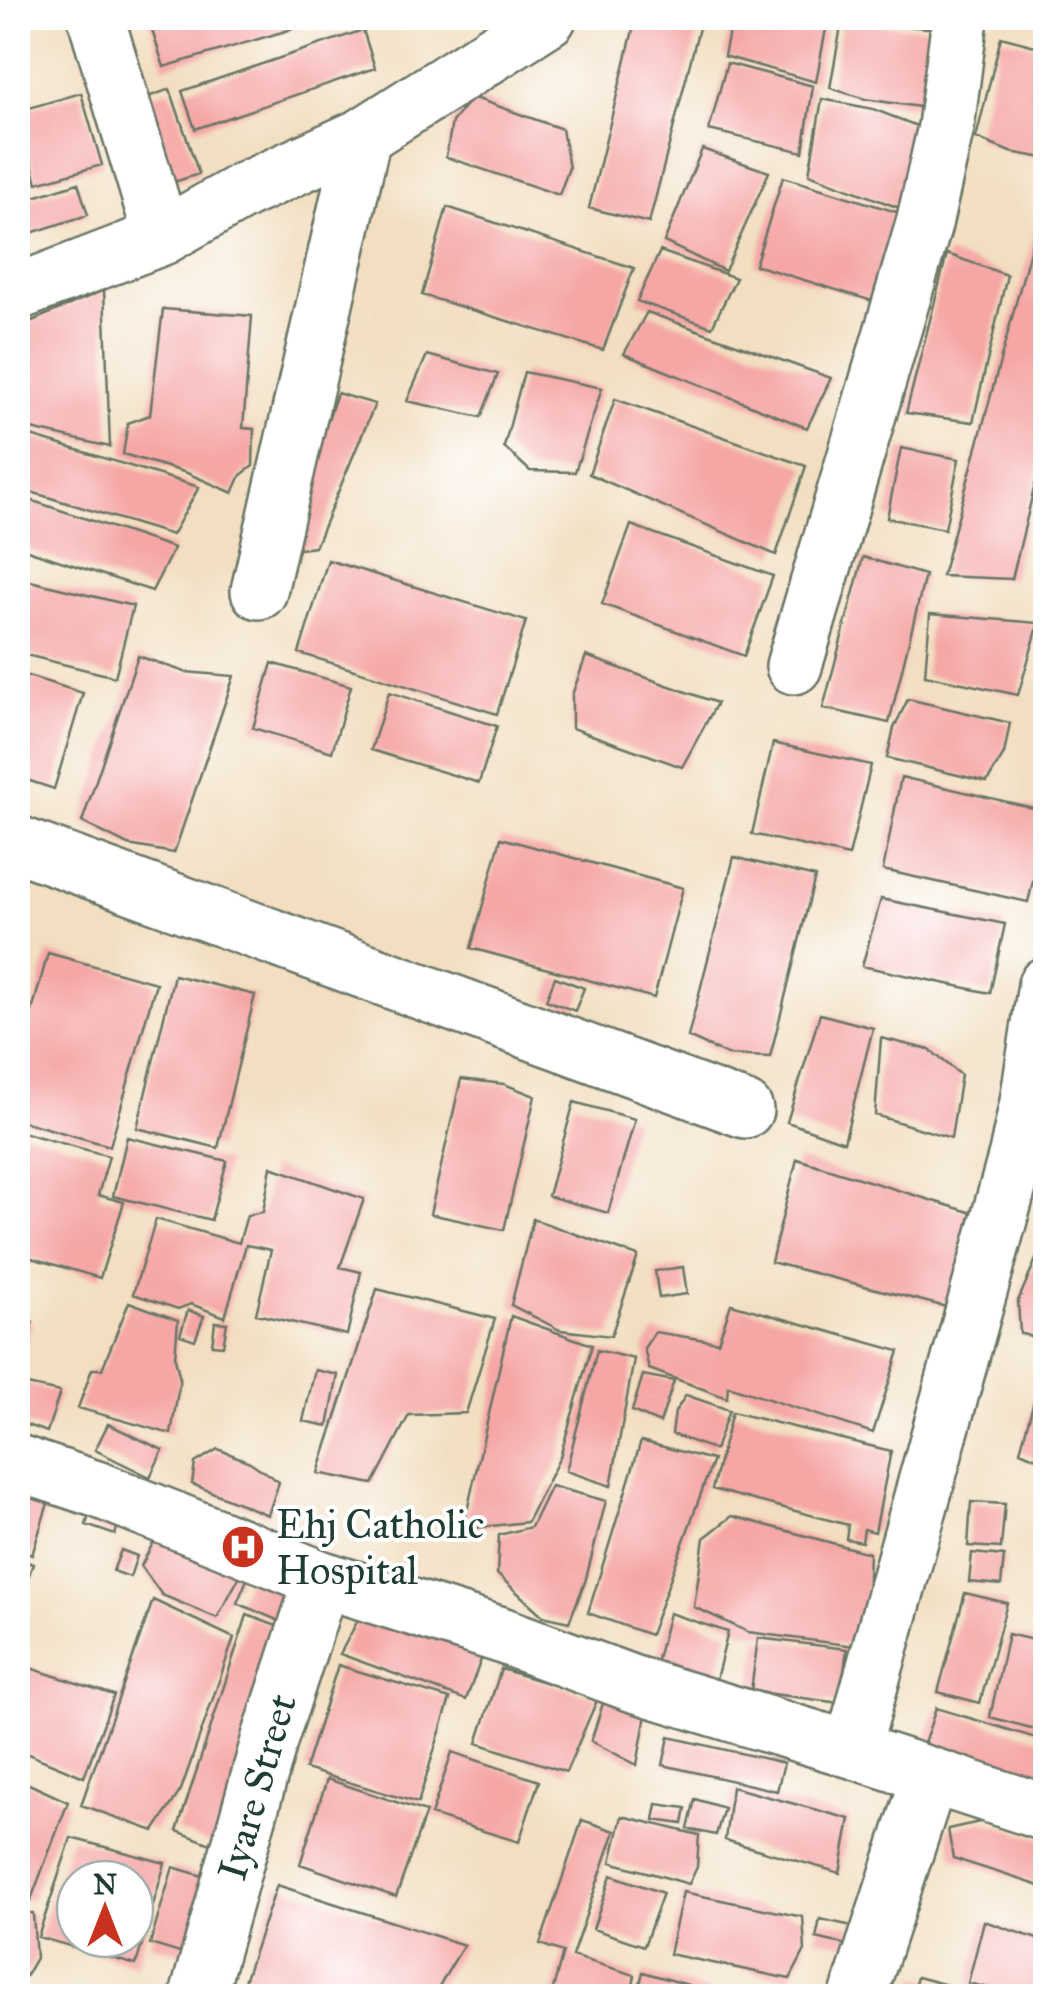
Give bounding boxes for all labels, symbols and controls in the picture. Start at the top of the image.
place label: Ehj Catholic Hospital [276,1500,484,1595]
hospital icon: Ehj Catholic Hospital [220,1524,266,1570]
street label: Iyare Street [207,1688,307,1886]
north arrow [55,1859,155,1959]
text: N [93,1867,117,1902]

